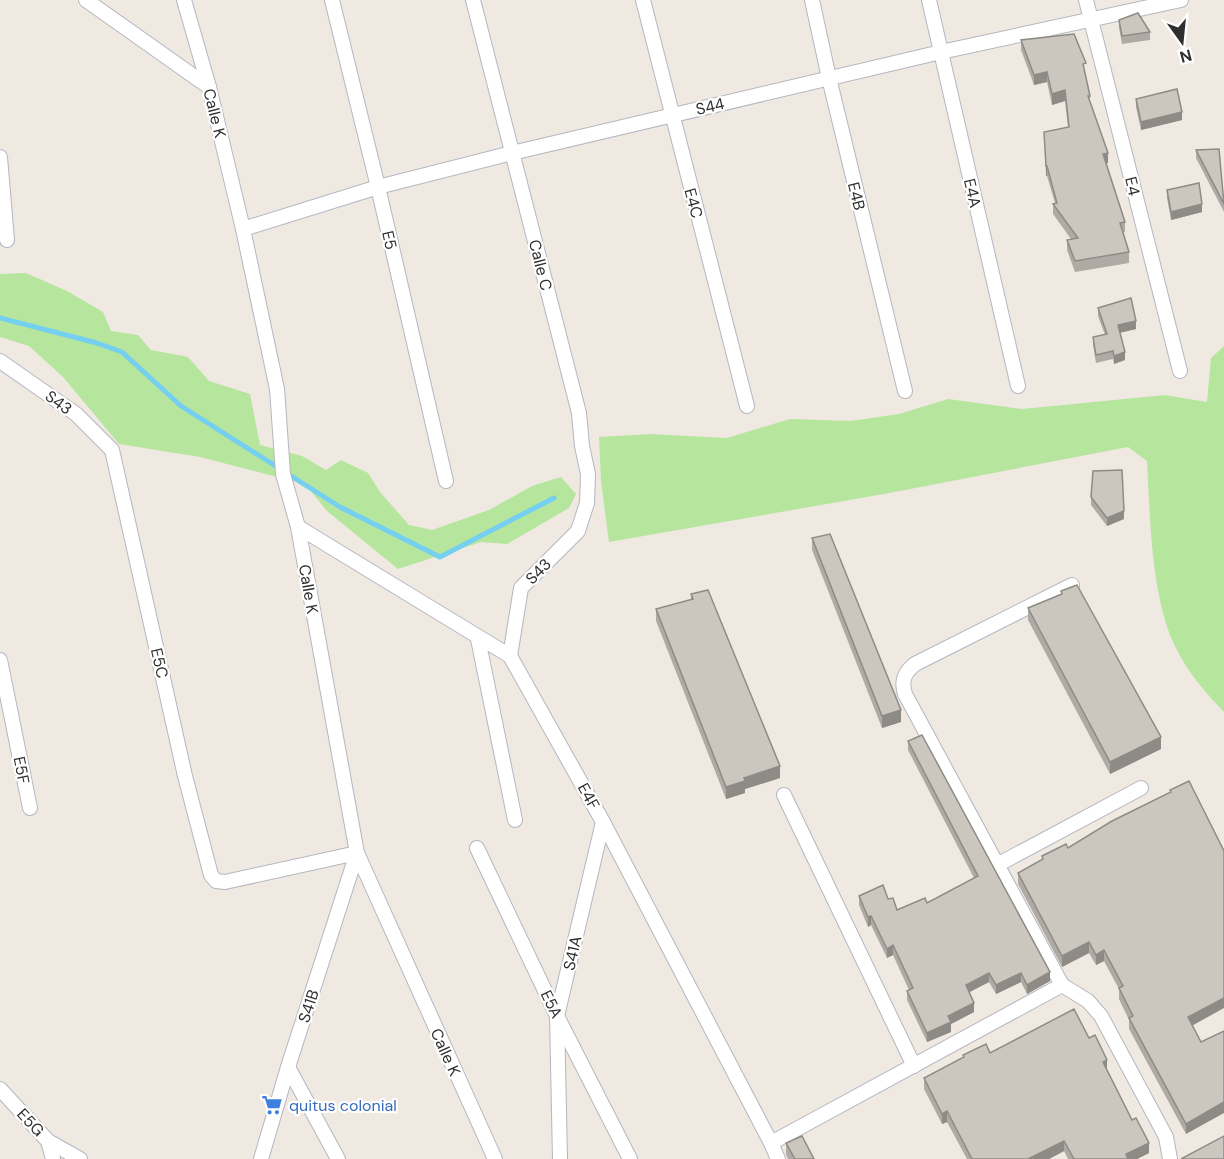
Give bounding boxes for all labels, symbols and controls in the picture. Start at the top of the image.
north arrow [1152,12,1212,72]
text: N [1177,44,1194,68]
street label: Calle K [198,86,231,140]
street label: S44 [694,93,727,120]
street label: E4 [1120,174,1145,198]
street label: E4A [959,176,986,210]
street label: E4B [843,180,870,212]
street label: E4C [679,186,708,220]
street label: E5 [377,229,402,252]
street label: Calle C [524,237,557,293]
street label: S43 [41,386,76,419]
street label: S43 [521,554,556,589]
street label: Calle K [294,563,323,616]
street label: E5C [146,646,173,680]
street label: E5F [9,755,35,786]
street label: E4F [573,779,605,814]
street label: S41A [558,934,587,972]
street label: S41B [293,987,324,1025]
street label: E5A [536,987,567,1022]
street label: Calle K [426,1025,465,1079]
supermarket icon: quitus colonial [260,1093,284,1117]
place label: quitus colonial [289,1095,397,1116]
street label: E5G [12,1104,49,1141]

